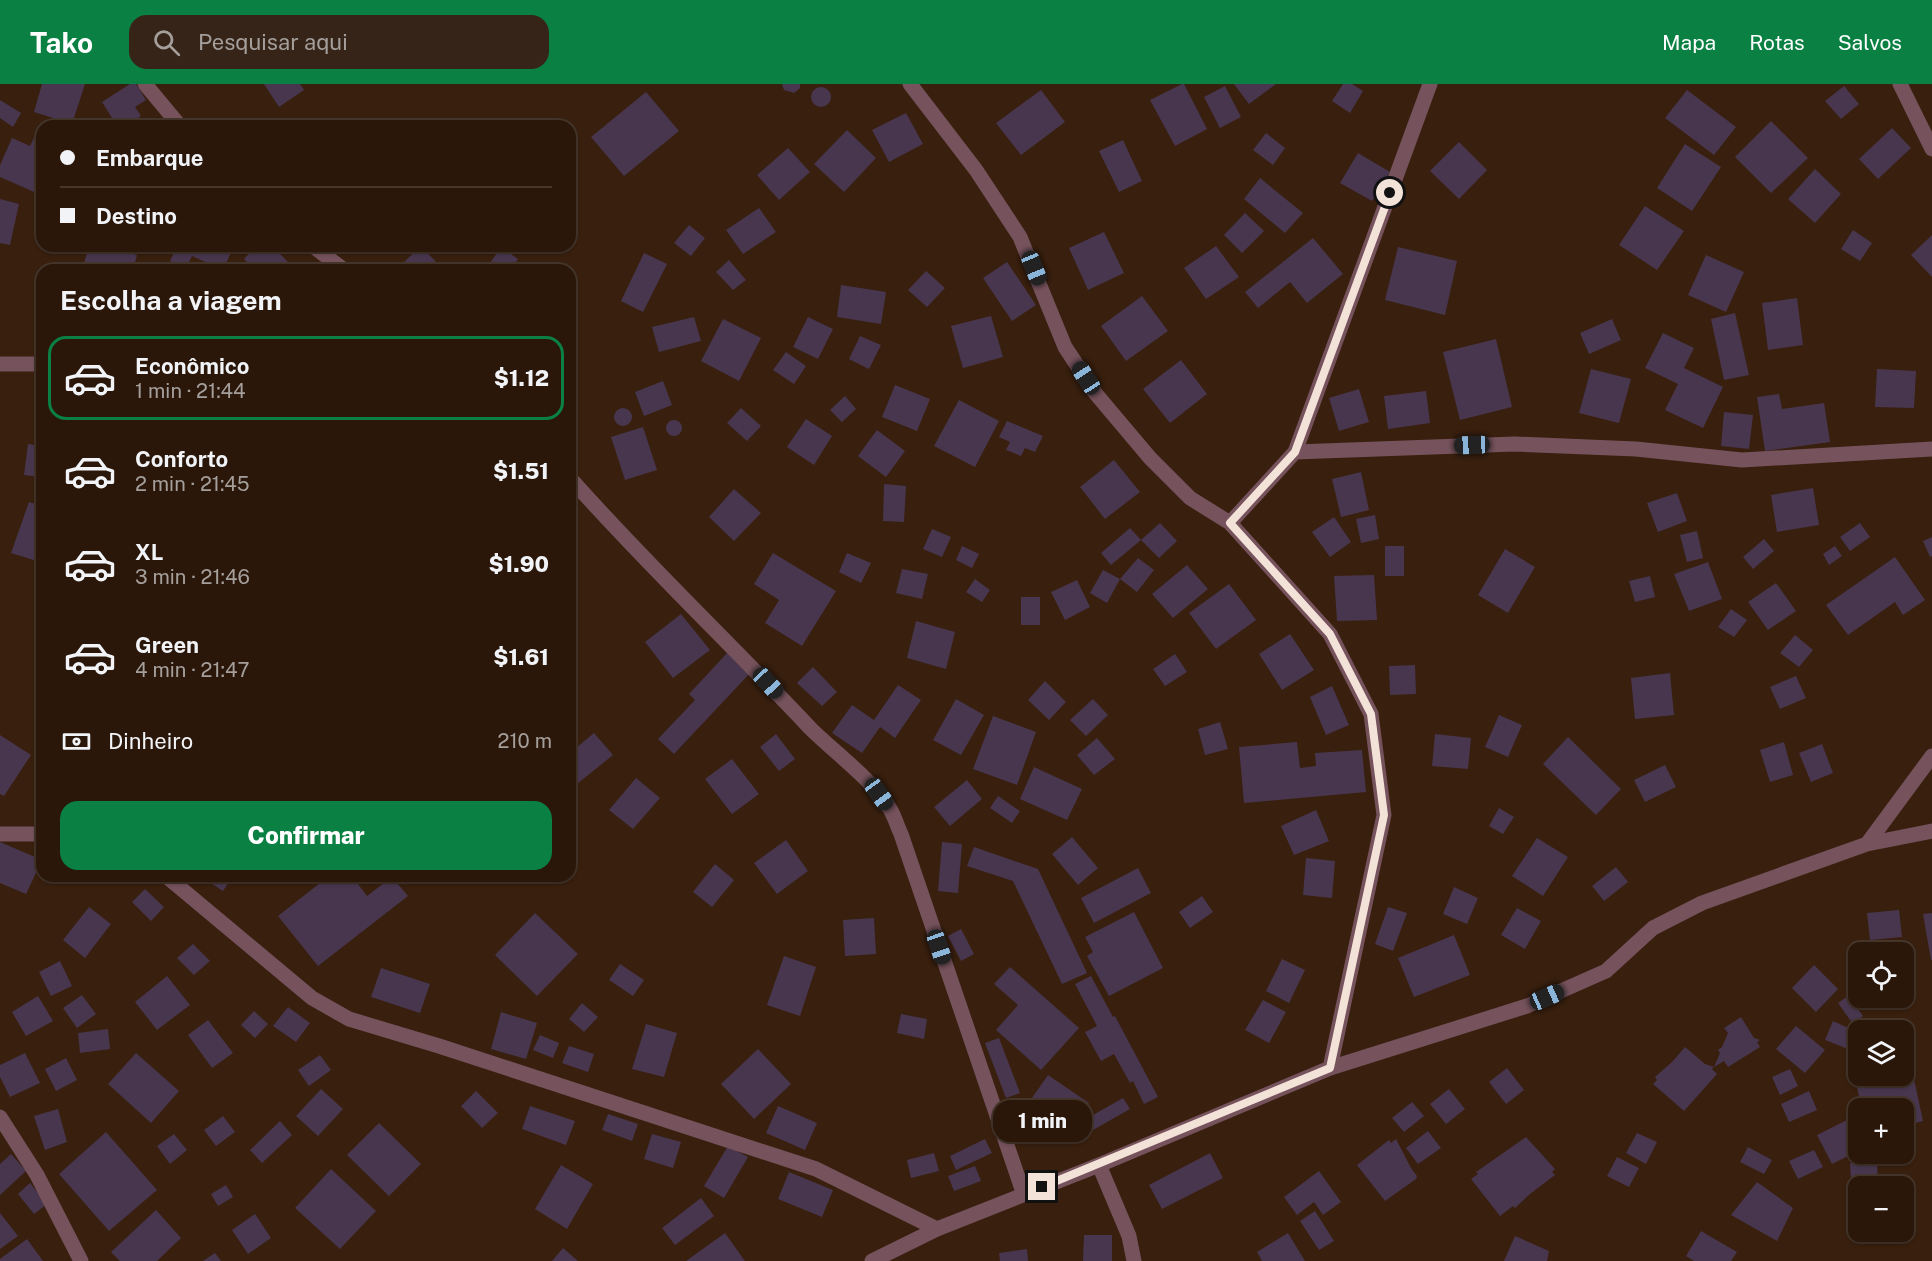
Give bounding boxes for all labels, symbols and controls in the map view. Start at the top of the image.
search box [129,15,549,69]
text: Tako [30,26,93,59]
icon: search [150,26,183,59]
text: Pesquisar aqui [198,29,348,55]
text: Mapa [1662,30,1716,55]
text: Rotas [1749,30,1805,55]
text: Salvos [1838,30,1902,55]
text: Embarque [96,145,203,171]
route start [1376,179,1403,206]
text: Destino [96,203,177,229]
car [1019,248,1049,288]
text: Escolha a viagem [60,284,282,316]
icon: car [63,351,117,405]
text: Econômico [135,353,250,379]
car [1069,358,1103,398]
text: $1.12 [494,365,549,391]
text: 1 min · 21:44 [135,379,246,403]
car [1454,435,1490,455]
icon: car [63,444,117,498]
text: Conforto [135,446,228,472]
text: $1.51 [493,458,549,484]
text: 2 min · 21:45 [135,472,250,496]
icon: car [63,537,117,591]
text: XL [135,539,163,565]
text: $1.90 [488,551,549,577]
text: 3 min · 21:46 [135,565,250,589]
icon: car [63,630,117,684]
text: Green [135,632,199,658]
text: $1.61 [493,644,549,670]
text: 4 min · 21:47 [135,658,250,682]
car [749,664,787,702]
icon: cash [60,725,93,758]
text: Dinheiro [108,728,193,754]
text: 210 m [498,729,552,753]
car [861,774,897,814]
button: Confirmar [60,801,552,870]
car [925,927,953,967]
map controls [1848,942,1914,1242]
button: locate [1848,942,1914,1008]
car [1527,981,1567,1013]
button: layers [1848,1020,1914,1086]
button: + [1848,1098,1914,1164]
callout: 1 min [992,1100,1092,1142]
text: 1 min [1018,1109,1067,1133]
route end [1028,1173,1055,1200]
button: − [1848,1176,1914,1242]

